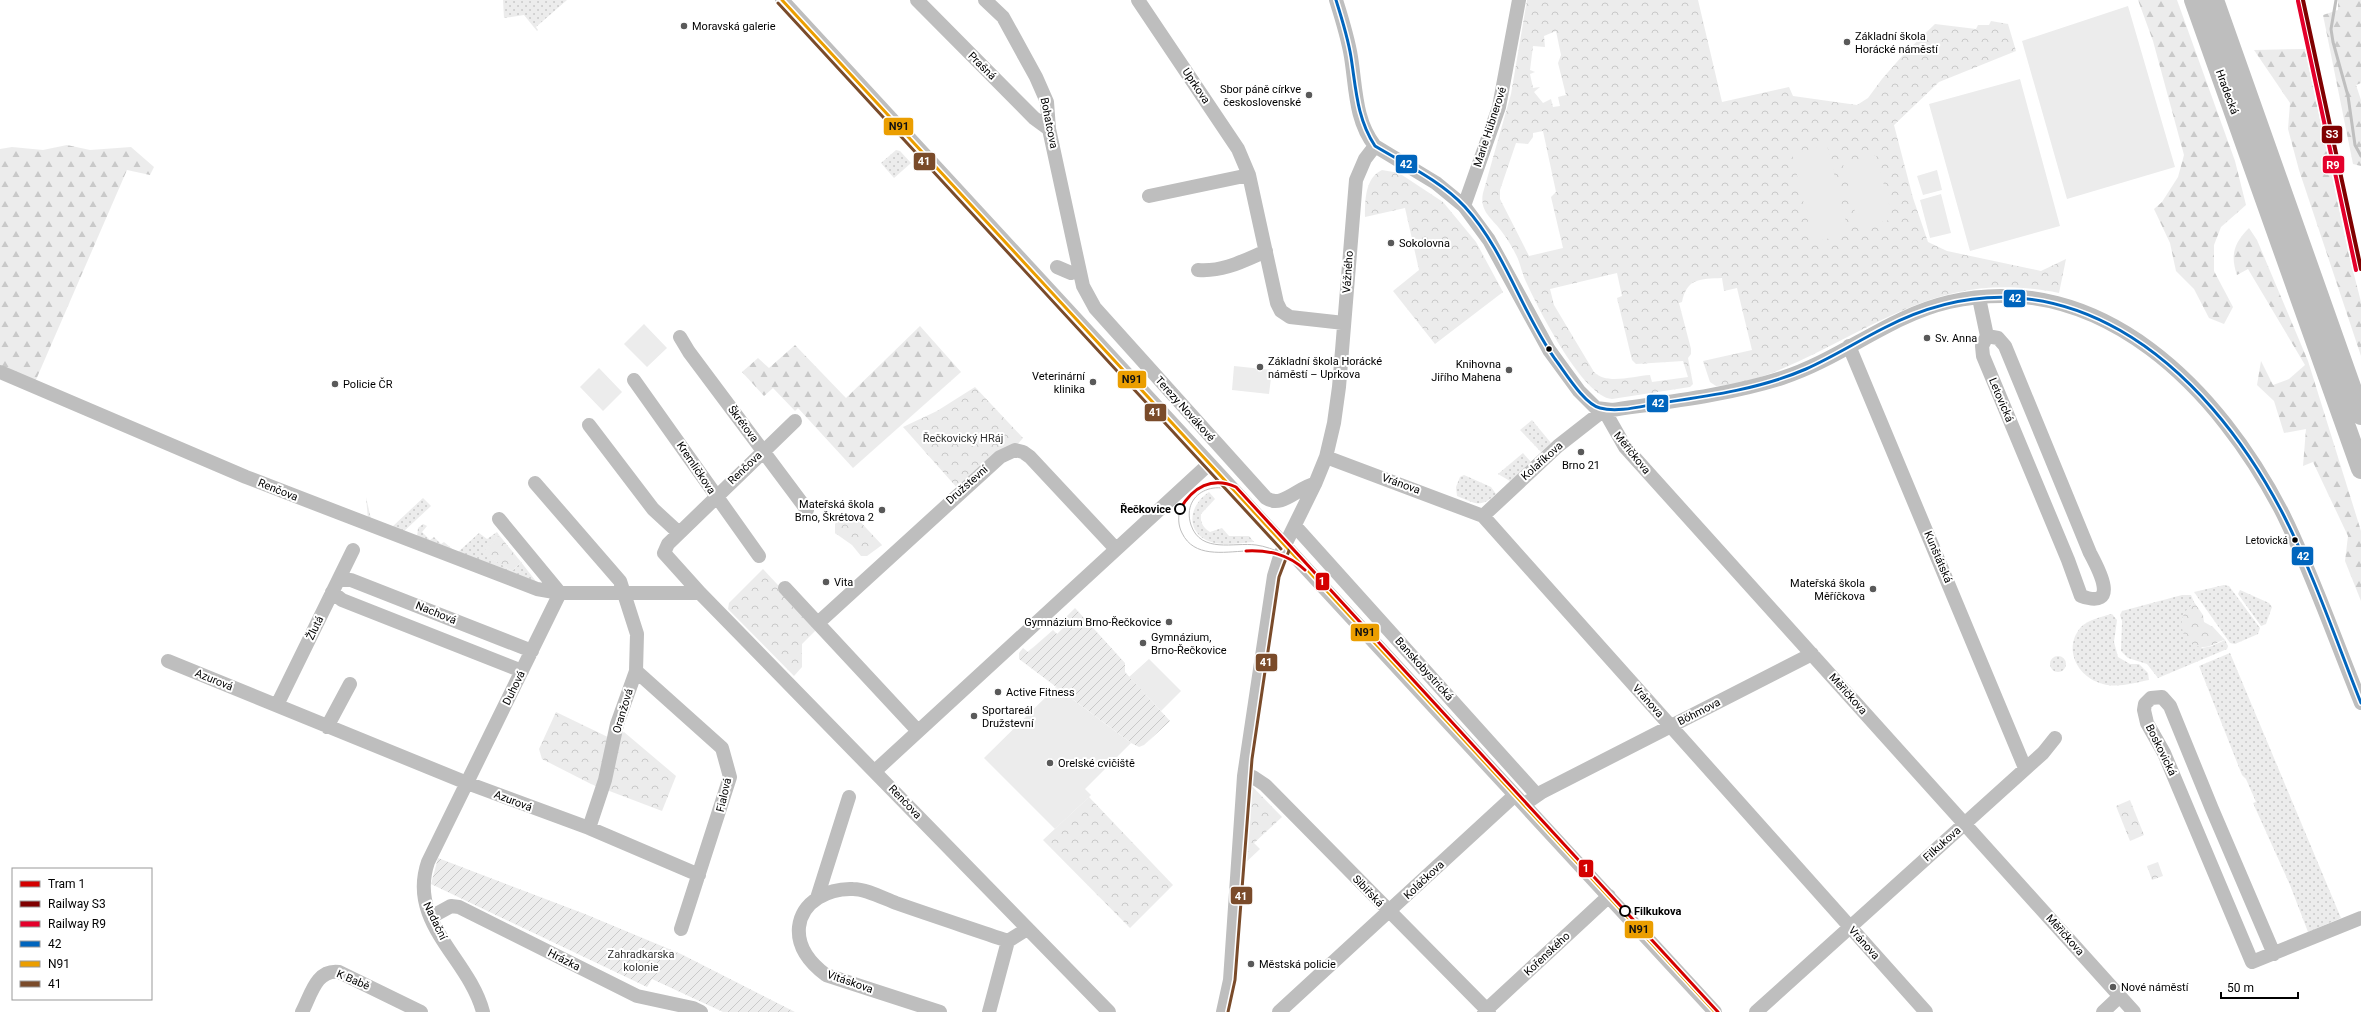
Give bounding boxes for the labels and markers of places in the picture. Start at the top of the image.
place label: Moravská galerie [692,20,776,33]
marker: Moravská galerie [679,21,689,31]
place label: Základní škola Horácké náměstí [1855,30,1939,56]
marker: Základní škola Horácké náměstí [1842,37,1852,47]
place label: Sbor páně církve československé [1220,83,1301,109]
marker: Sbor páně církve československé [1304,90,1314,100]
place label: Sokolovna [1399,237,1450,250]
marker: Sokolovna [1386,238,1396,248]
place label: Sv. Anna [1935,332,1977,345]
marker: Sv. Anna [1922,333,1932,343]
unlabelled marker [1544,344,1554,354]
place label: Základní škola Horácké náměstí – Uprkova [1268,355,1382,381]
place label: Knihovna Jiřího Mahena [1431,358,1501,384]
marker: Základní škola Horácké náměstí – Uprkova [1255,362,1265,372]
marker: Knihovna Jiřího Mahena [1504,365,1514,375]
place label: Veterinární klinika [1032,370,1086,396]
place label: Policie ČR [343,377,393,391]
marker: Veterinární klinika [1088,377,1098,387]
marker: Policie ČR [330,379,340,389]
marker: Brno 21 [1576,447,1586,457]
place label: Brno 21 [1562,459,1600,472]
place label: Mateřská škola Brno, Škrétova 2 [795,498,874,524]
place label: Řečkovice [1120,503,1171,516]
marker: Řečkovice [1174,503,1186,515]
marker: Mateřská škola Brno, Škrétova 2 [877,505,887,515]
place label: Letovická [2245,535,2288,546]
marker: Letovická [2290,535,2300,545]
place label: Vita [834,576,853,589]
marker: Vita [821,577,831,587]
place label: Mateřská škola Měříčkova [1790,577,1865,603]
marker: Mateřská škola Měříčkova [1868,584,1878,594]
place label: Gymnázium Brno-Řečkovice [1024,616,1161,629]
marker: Gymnázium Brno-Řečkovice [1164,617,1174,627]
place label: Gymnázium, Brno-Řečkovice [1151,631,1227,657]
marker: Gymnázium, Brno-Řečkovice [1138,638,1148,648]
place label: Active Fitness [1006,686,1075,699]
marker: Active Fitness [993,687,1003,697]
place label: Sportareál Družstevní [982,704,1035,730]
marker: Sportareál Družstevní [969,711,979,721]
place label: Orelské cvičiště [1058,757,1135,770]
marker: Orelské cvičiště [1045,758,1055,768]
marker: Filkukova [1619,905,1631,917]
place label: Filkukova [1634,905,1681,918]
place label: Městská policie [1259,958,1336,971]
marker: Městská policie [1246,959,1256,969]
place label: Nové náměstí [2121,981,2190,994]
marker: Nové náměstí [2108,982,2118,992]

